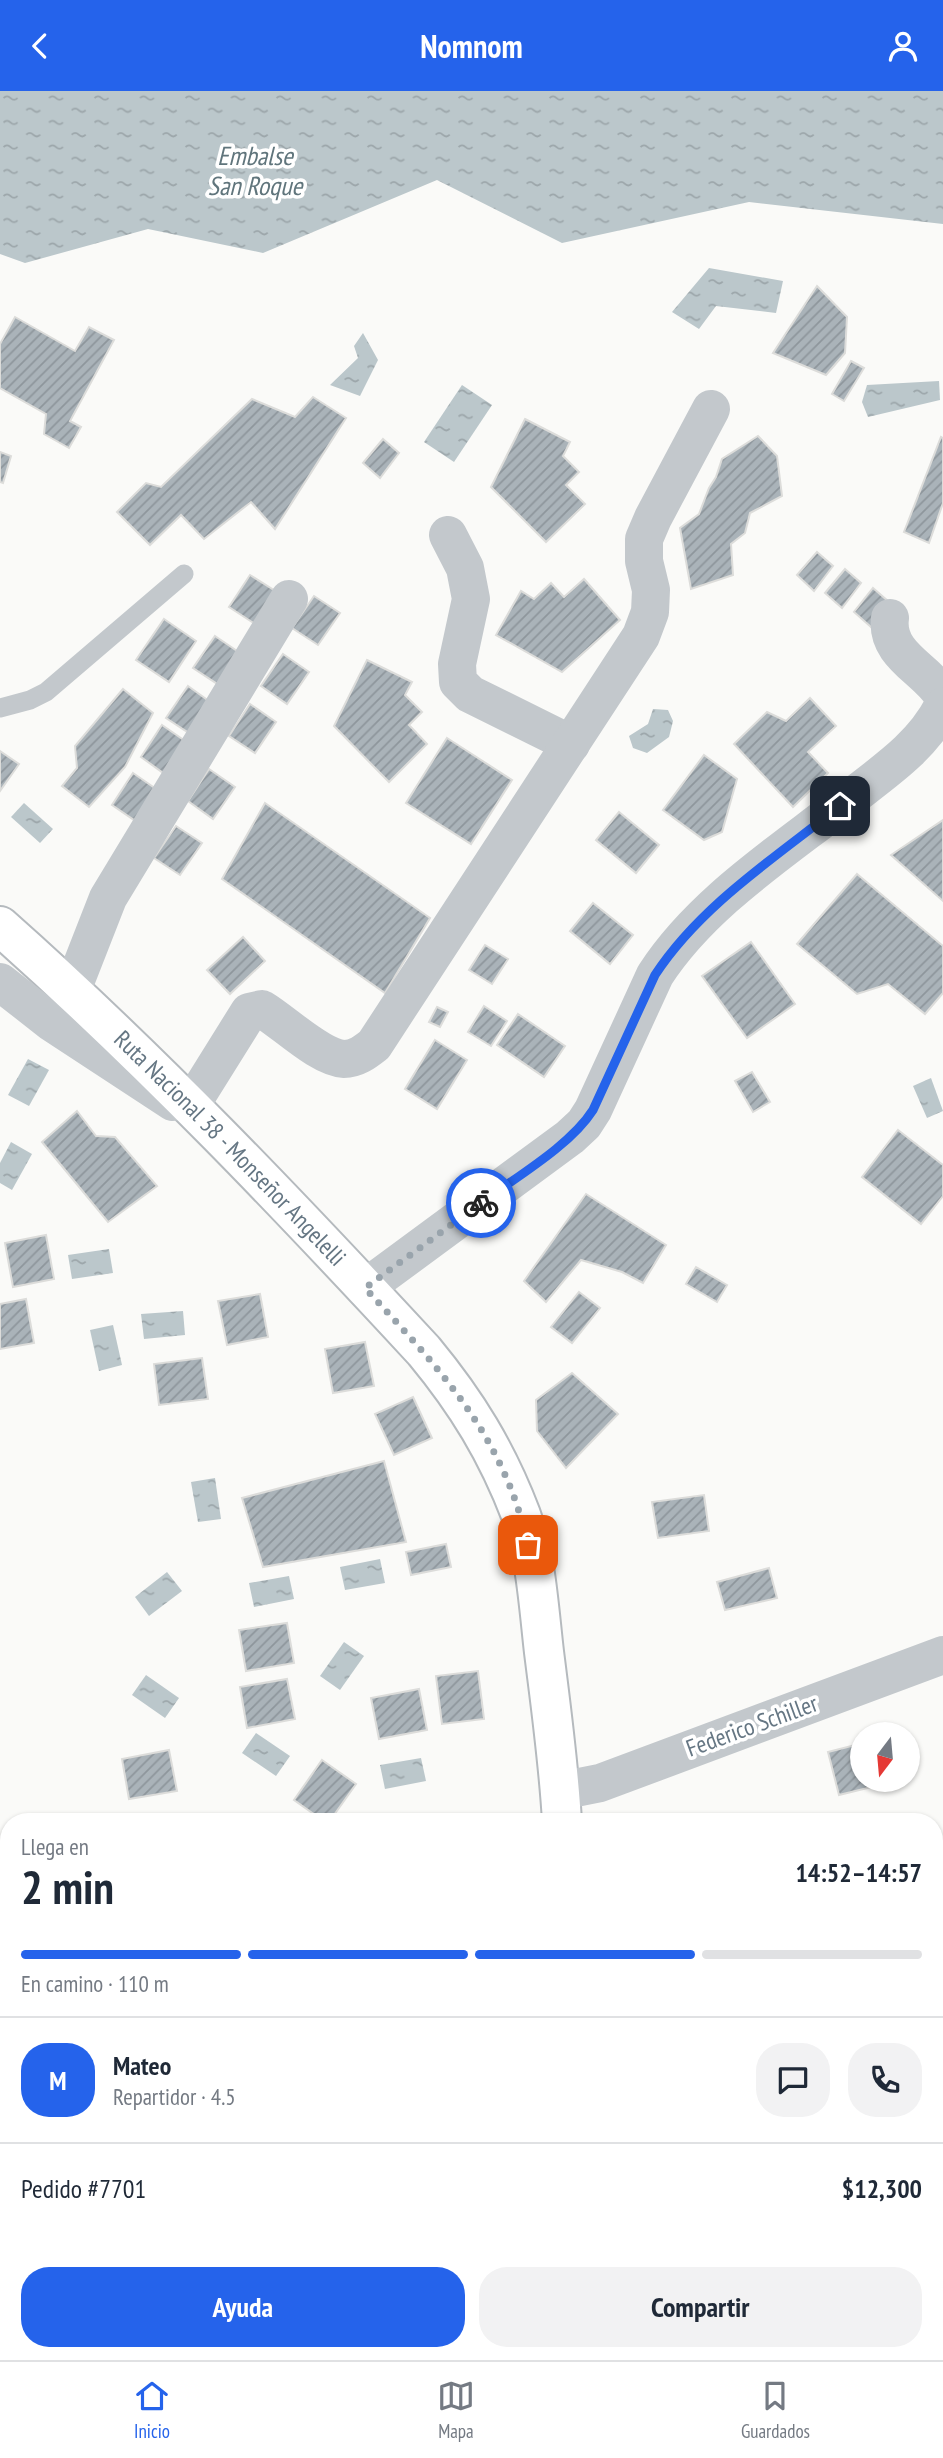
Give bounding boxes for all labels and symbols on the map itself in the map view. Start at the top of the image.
water label: Embalse San Roque [208,139,304,202]
pin [810,776,870,836]
street label: Ruta Nacional 38 - Monseñor Angelelli [108,1024,353,1272]
courier [446,1168,516,1238]
pin [498,1515,558,1575]
street label: Federico Schiller [682,1687,822,1764]
north arrow [850,1722,920,1792]

